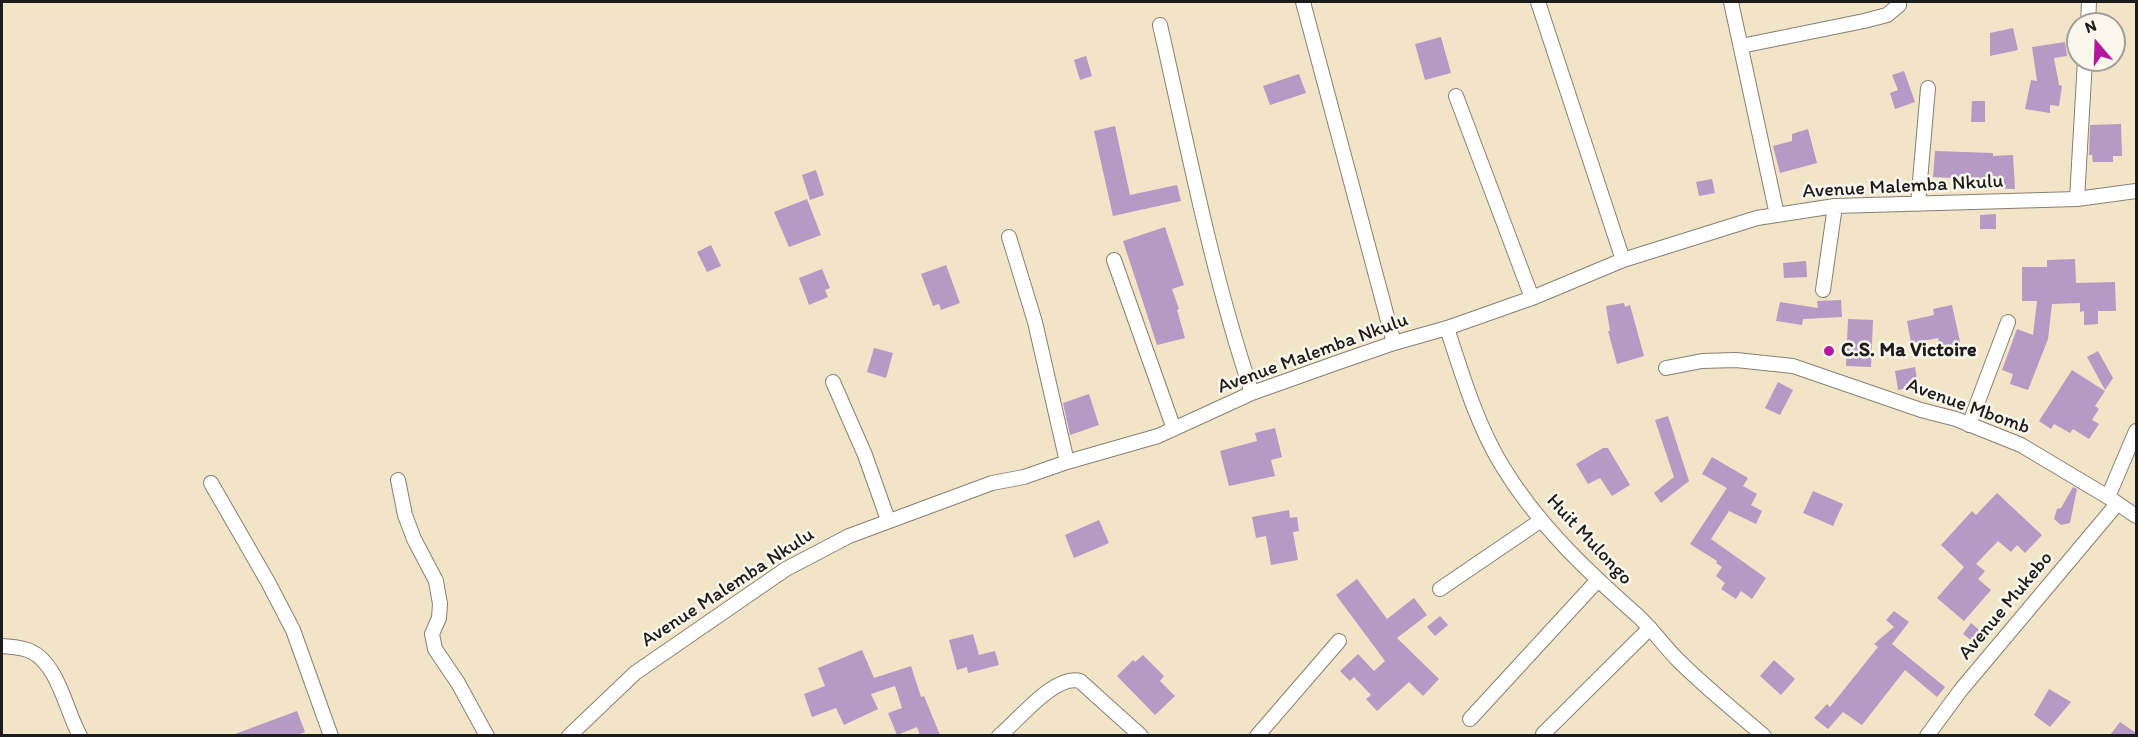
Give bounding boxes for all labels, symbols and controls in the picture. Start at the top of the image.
north arrow [2066,12,2126,72]
text: N [2082,16,2099,37]
street label: Avenue Malemba Nkulu [1802,170,2004,204]
street label: Avenue Malemba Nkulu [1214,308,1412,400]
place label: C.S. Ma Victoire [1841,339,1977,363]
marker: C.S. Ma Victoire [1822,344,1836,358]
street label: Avenue Mbomb [1903,373,2033,441]
street label: Huit Mulongo [1541,489,1637,591]
street label: Avenue Malemba Nkulu [637,523,819,653]
street label: Avenue Mukebo [1954,547,2058,665]

